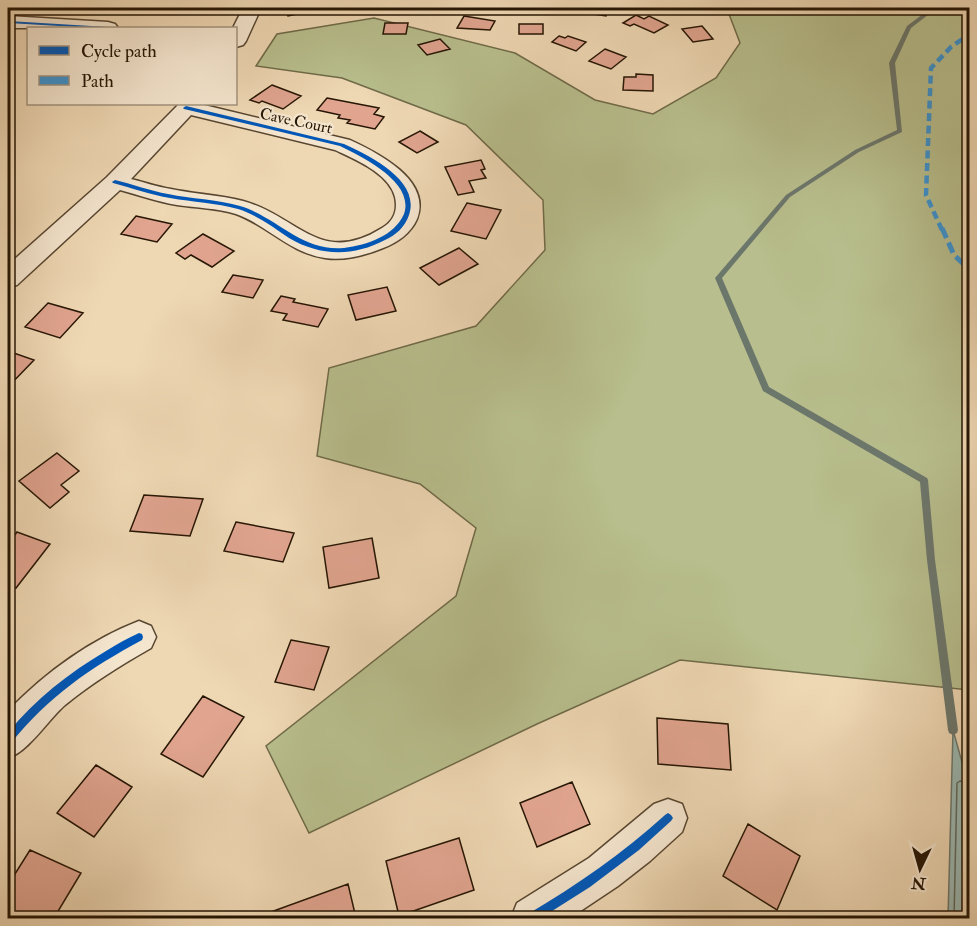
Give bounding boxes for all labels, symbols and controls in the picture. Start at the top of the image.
legend [27,27,237,105]
text: Cycle path [81,40,157,63]
text: Path [81,70,114,93]
street label: Cave Court [258,104,334,138]
north arrow [890,839,950,899]
text: N [910,872,928,894]

